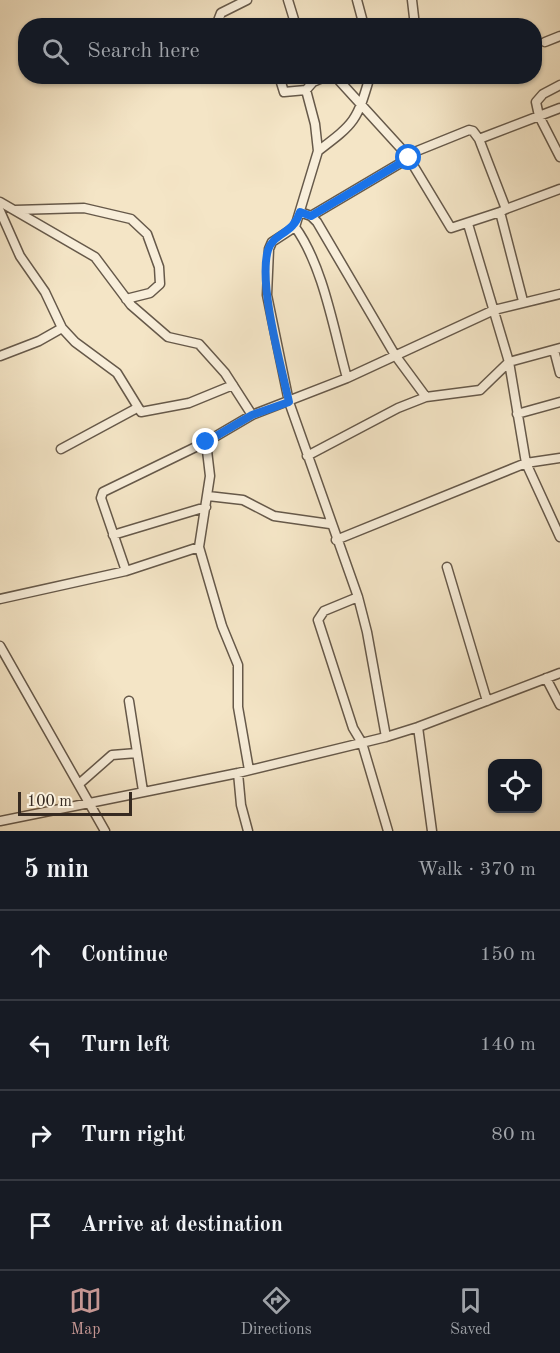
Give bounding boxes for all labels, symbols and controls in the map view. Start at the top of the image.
search box [18,18,542,84]
icon: search [39,35,72,68]
text: Search here [87,40,200,62]
route start [395,144,421,170]
route end [192,428,218,454]
map controls [488,759,542,813]
button: locate [488,759,542,813]
scale bar [18,789,132,816]
text: 100 m [27,794,72,810]
text: 5 min [24,857,89,883]
text: Walk · 370 m [417,860,536,880]
icon: ahead [24,939,57,972]
text: Continue [81,944,168,966]
text: 150 m [480,945,536,965]
icon: left [24,1029,57,1062]
text: Turn left [81,1034,170,1056]
text: 140 m [480,1035,536,1055]
icon: right [24,1119,57,1152]
text: Turn right [81,1124,185,1146]
text: 80 m [491,1125,536,1145]
icon: arrive [24,1209,57,1242]
text: Arrive at destination [81,1214,283,1236]
tab: Map [69,1284,102,1340]
tab: Directions [241,1284,312,1340]
tab: Saved [450,1284,491,1340]

